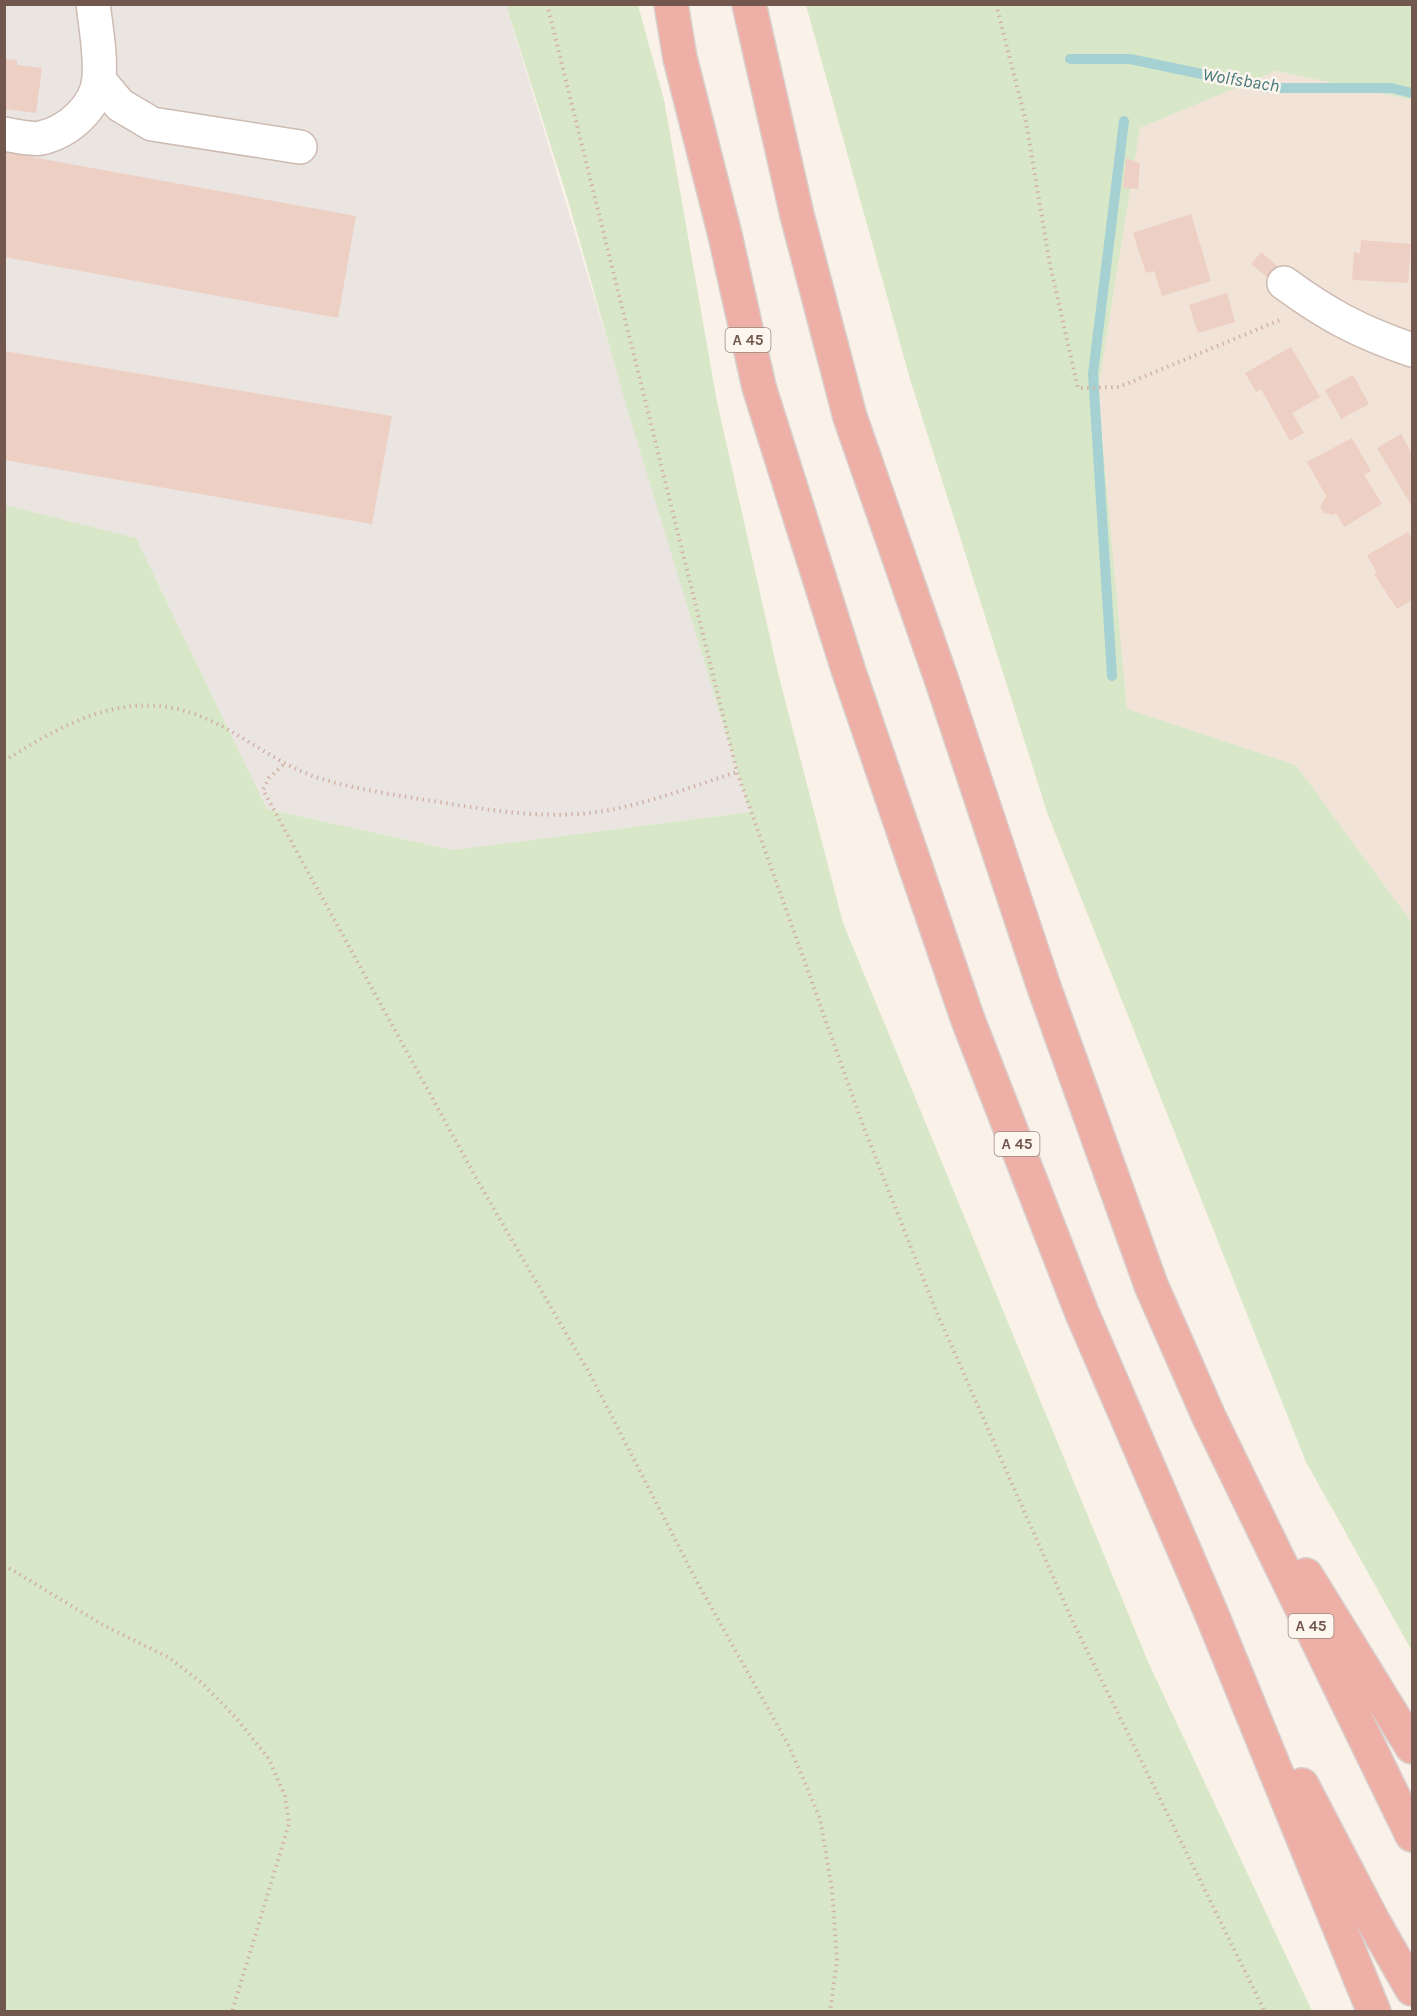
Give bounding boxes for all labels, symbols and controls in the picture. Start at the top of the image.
water label: Wolfsbach [1201,63,1281,97]
road number: A 45 [726,328,771,352]
road number: A 45 [994,1132,1040,1156]
road number: A 45 [1288,1614,1334,1638]

